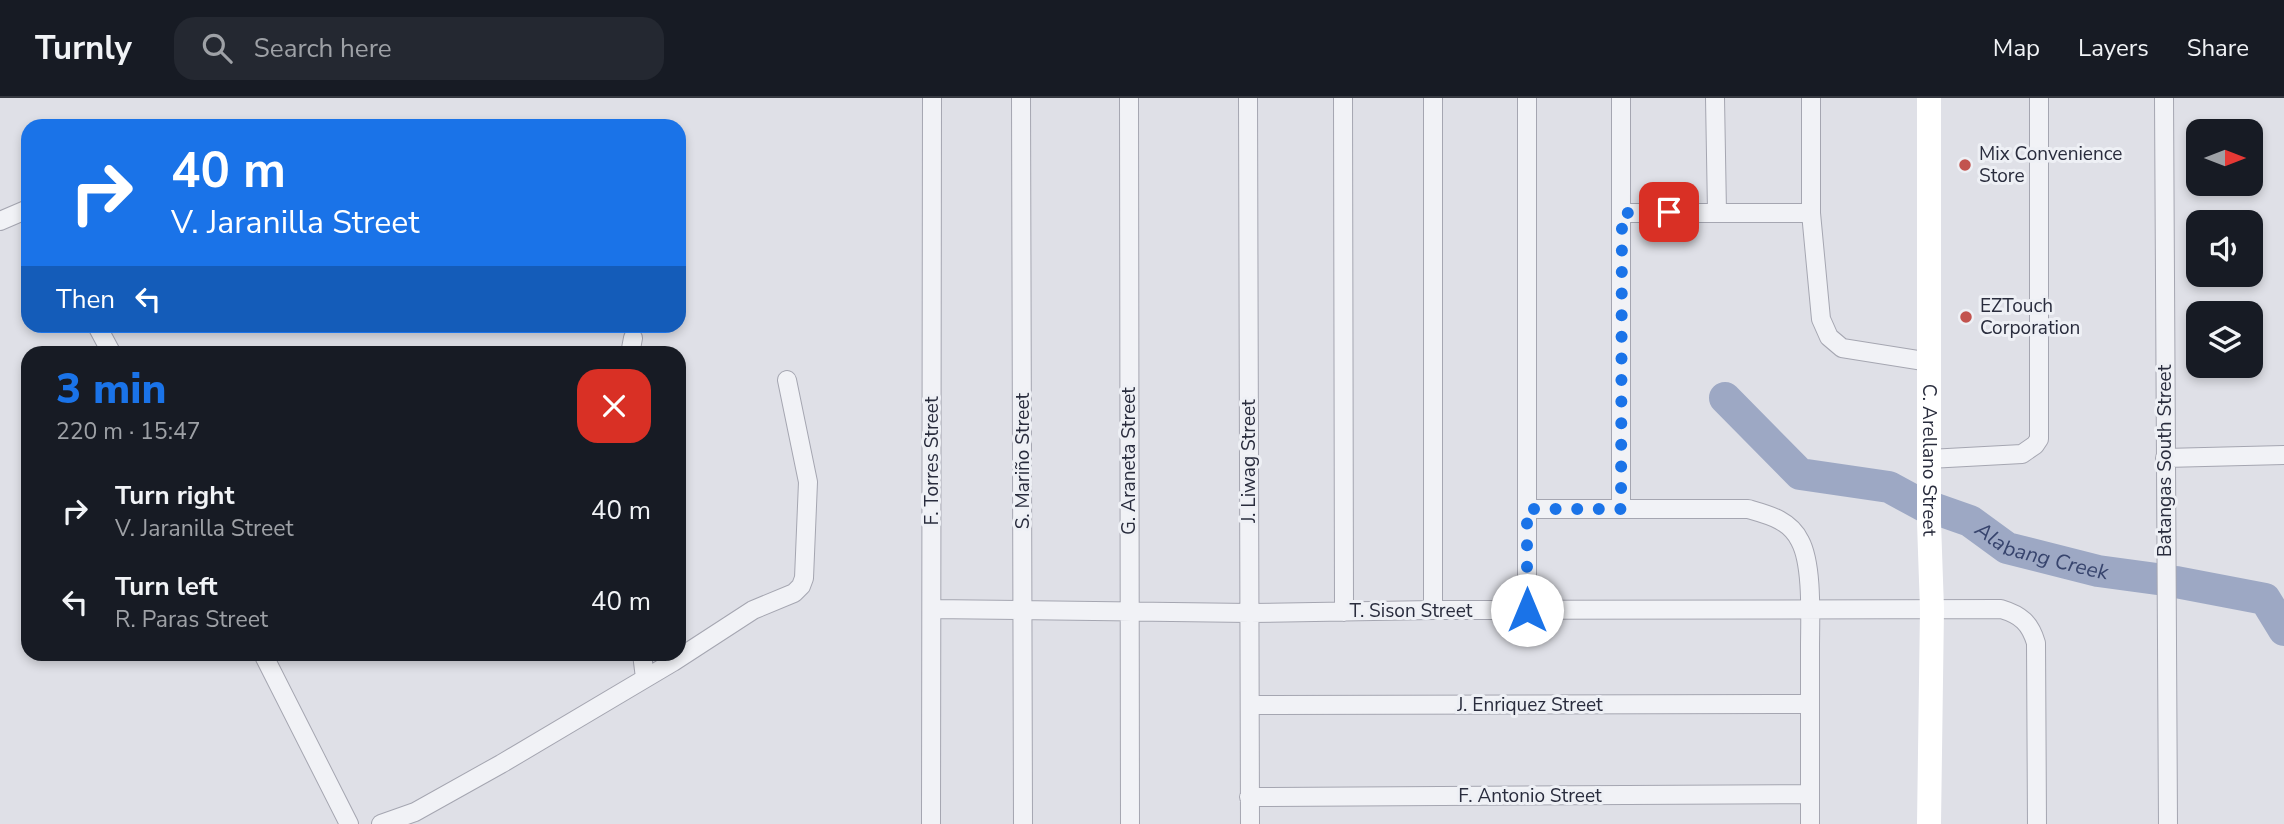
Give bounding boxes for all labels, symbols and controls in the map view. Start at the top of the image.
search box [174,17,664,80]
text: Turnly [35,26,132,71]
icon: search [198,29,236,67]
text: Search here [254,31,392,66]
text: Map [1993,32,2040,64]
text: Layers [2078,32,2149,64]
text: Share [2187,32,2249,64]
north arrow [2186,119,2263,196]
map controls [2186,119,2263,378]
text: 40 m [171,137,286,204]
place label: Mix Convenience Store [1979,141,2122,189]
icon: right [56,147,147,238]
marker: Mix Convenience Store [1957,157,1973,173]
pin [1639,182,1699,242]
icon: arrive [1650,193,1688,231]
text: V. Jaranilla Street [171,201,420,244]
button: sound [2186,210,2263,287]
icon: left [129,280,167,318]
text: Then [56,282,115,317]
place label: EZTouch Corporation [1980,293,2080,341]
button: layers [2186,301,2263,378]
marker: EZTouch Corporation [1958,309,1974,325]
text: 3 min [56,361,166,418]
street label: Batangas South Street [2152,364,2178,557]
button: close [577,369,651,443]
street label: C. Arellano Street [1916,384,1942,537]
street label: G. Araneta Street [1116,387,1142,535]
street label: S. Mariño Street [1010,393,1036,529]
street label: F. Torres Street [919,396,945,526]
street label: J. Liwag Street [1236,399,1262,524]
text: 220 m · 15:47 [56,416,201,447]
text: Turn right [115,478,234,513]
icon: right [56,492,94,530]
text: 40 m [591,493,651,528]
text: V. Jaranilla Street [115,513,294,544]
water label: Alabang Creek [1969,515,2110,586]
text: Turn left [115,569,218,604]
position arrow [1490,573,1564,647]
icon: left [56,583,94,621]
text: 40 m [591,584,651,619]
street label: T. Sison Street [1350,598,1473,624]
text: R. Paras Street [115,604,268,635]
street label: J. Enriquez Street [1456,692,1603,718]
street label: F. Antonio Street [1458,783,1602,809]

